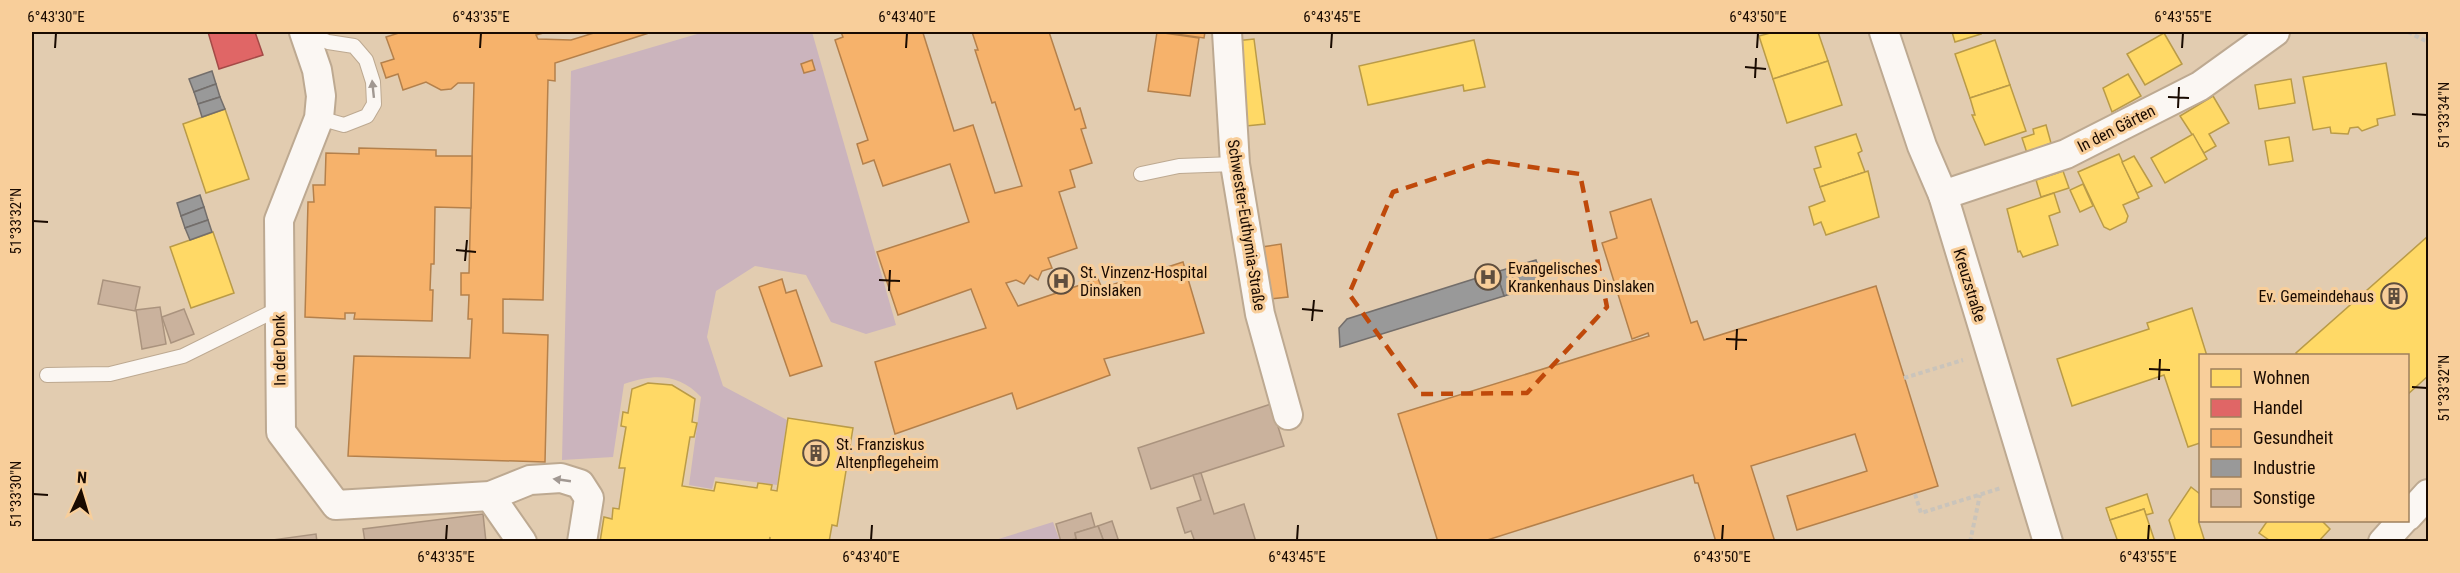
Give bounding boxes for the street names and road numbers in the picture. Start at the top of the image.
street label: In den Gärten [2074,101,2158,156]
street label: Schwester-Euthymia-Straße [1224,138,1269,312]
street label: Kreuzstraße [1949,246,1990,324]
street label: In der Donk [269,313,290,386]

